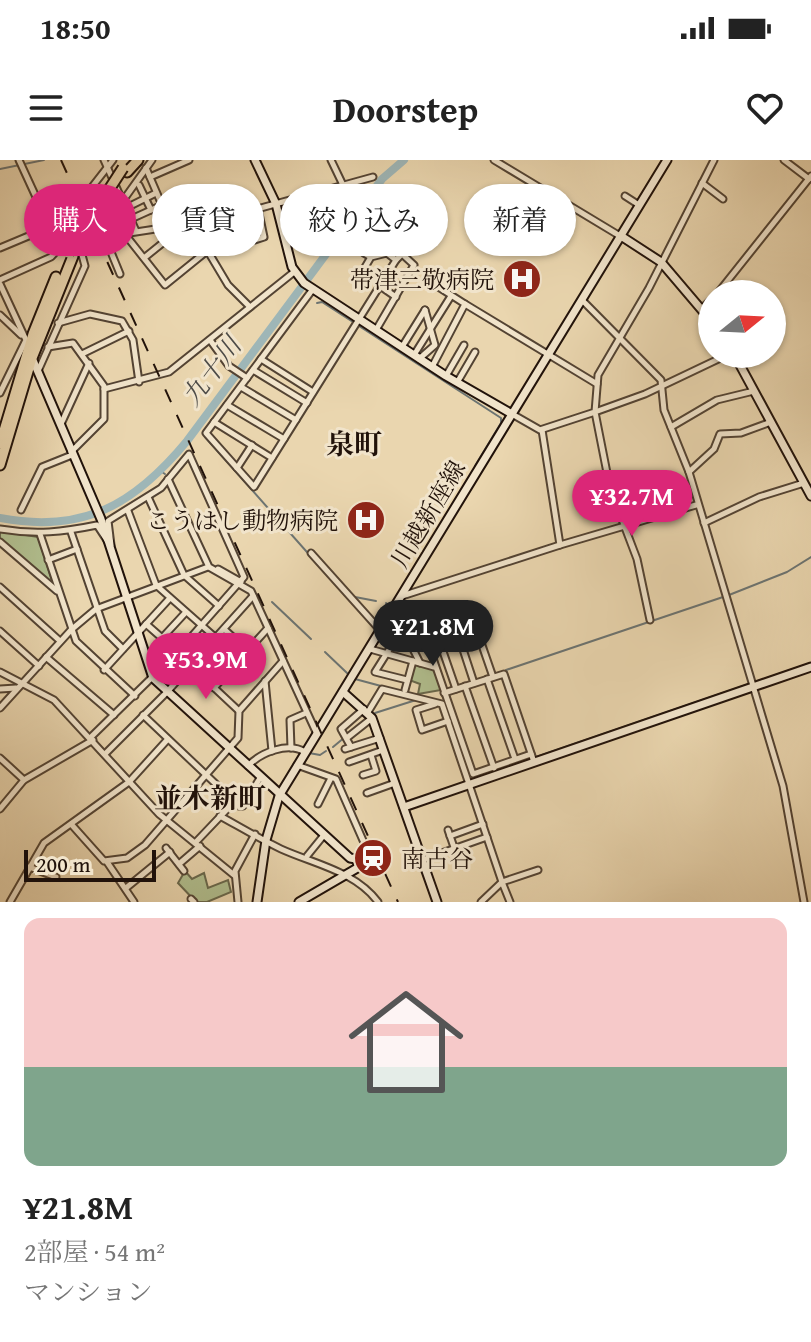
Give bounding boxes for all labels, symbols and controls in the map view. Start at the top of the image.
text: 18:50 [40,6,111,50]
text: Doorstep [333,82,478,135]
icon: menu [24,86,68,130]
icon: heart [743,86,787,130]
chip: 購入 [24,184,136,256]
chip: 賃貸 [152,184,264,256]
chip: 絞り込み [280,184,448,256]
chip: 新着 [464,184,576,256]
hospital icon: 帯津三敬病院 [501,258,543,300]
place label: 帯津三敬病院 [350,262,494,297]
north arrow [698,280,786,368]
map controls [698,280,786,368]
water label: 九十川 [172,326,252,414]
district label: 泉町 [326,423,382,464]
street label: 川越新座線 [382,454,474,574]
pin: ¥32.7M [567,470,697,538]
text: ¥32.7M [590,476,674,515]
hospital icon: こうはし動物病院 [345,499,387,541]
place label: こうはし動物病院 [146,503,338,538]
pin: ¥21.8M [368,600,498,668]
text: ¥21.8M [391,606,475,645]
pin: ¥53.9M [141,633,271,701]
text: ¥53.9M [164,639,248,678]
district label: 並木新町 [154,777,266,818]
station icon: 南古谷 [352,837,394,879]
place label: 南古谷 [401,841,473,876]
scale bar [24,846,156,882]
text: 200 m [36,848,91,880]
icon: home [334,970,478,1114]
text: ¥21.8M [24,1182,133,1231]
text: 2部屋 · 54 m² [24,1232,165,1271]
text: マンション [24,1272,153,1311]

